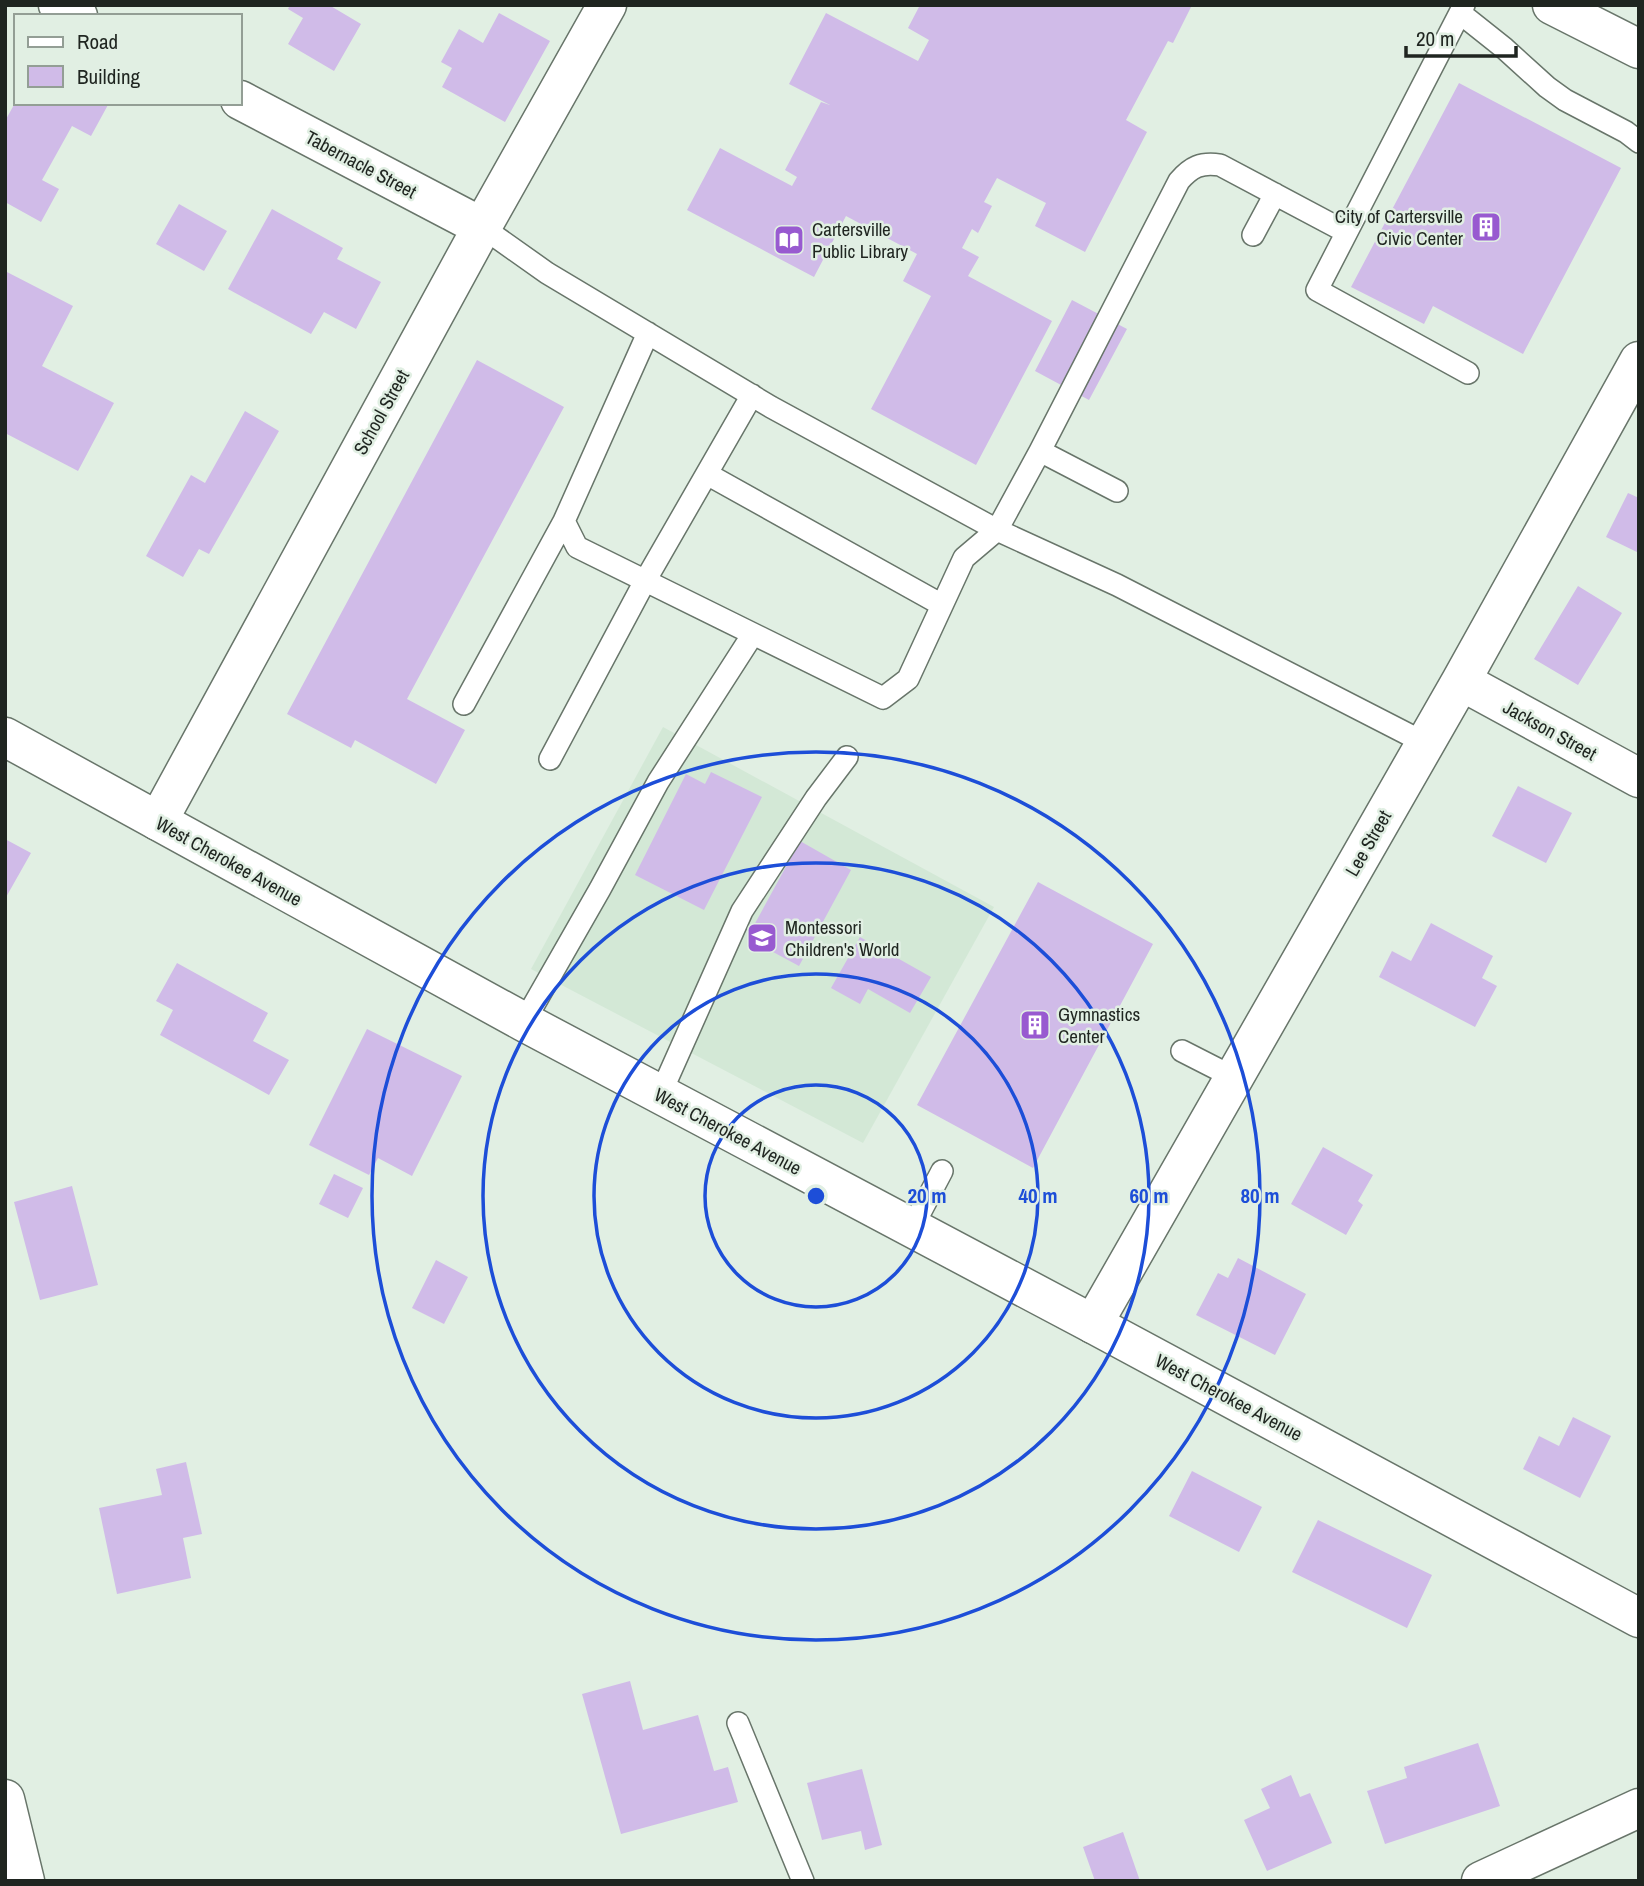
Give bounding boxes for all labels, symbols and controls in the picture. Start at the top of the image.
legend [14,14,242,105]
scale bar [1406,14,1516,58]
text: 20 m [1416,24,1454,53]
text: Road [77,27,118,56]
text: Building [77,62,141,91]
street label: Tabernacle Street [301,124,422,205]
place label: City of Cartersville Civic Center [1335,203,1464,251]
building icon: City of Cartersville Civic Center [1469,210,1503,244]
place label: Cartersville Public Library [812,216,908,264]
library icon: Cartersville Public Library [772,223,806,257]
street label: School Street [347,364,415,459]
street label: Jackson Street [1499,694,1602,767]
street label: Lee Street [1339,805,1398,881]
street label: West Cherokee Avenue [151,810,307,912]
place label: Montessori Children's World [785,914,899,962]
school or university icon: Montessori Children's World [745,921,779,955]
place label: Gymnastics Center [1058,1001,1140,1049]
building icon: Gymnastics Center [1018,1008,1052,1042]
street label: West Cherokee Avenue [650,1081,806,1181]
text: 20 m [907,1181,947,1210]
text: 40 m [1018,1181,1058,1210]
text: 60 m [1129,1181,1169,1210]
text: 80 m [1240,1181,1280,1210]
centre of rings [804,1184,828,1208]
street label: West Cherokee Avenue [1151,1347,1307,1447]

